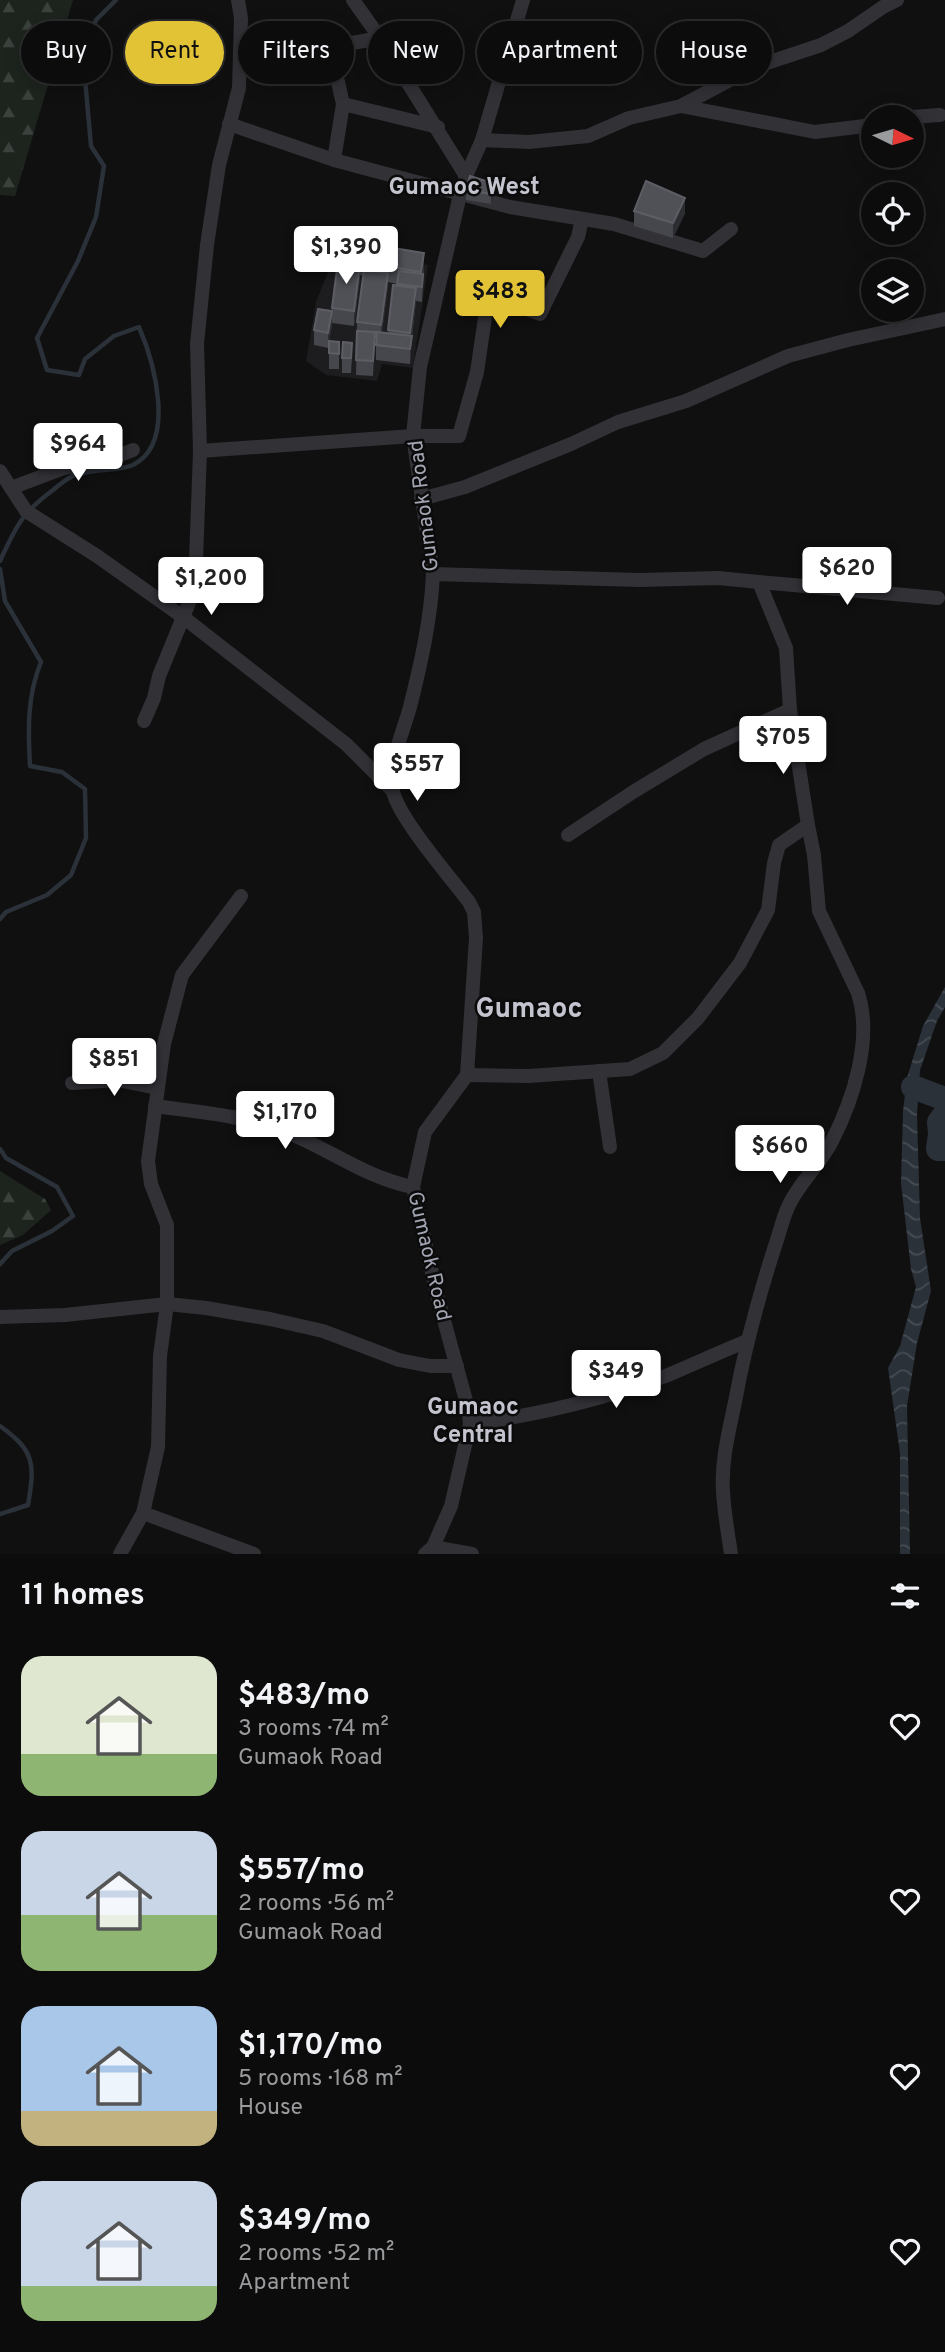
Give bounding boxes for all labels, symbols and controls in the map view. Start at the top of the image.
chip: Buy [21,21,111,84]
chip: Rent [125,21,224,84]
chip: Filters [238,21,354,84]
chip: New [368,21,463,84]
chip: Apartment [477,21,642,84]
chip: House [656,21,772,84]
north arrow [861,105,924,168]
map controls [861,105,924,322]
district label: Gumaoc West [388,173,540,203]
button: locate [861,182,924,245]
pin: $1,390 [289,226,403,286]
text: $1,390 [310,234,382,263]
button: layers [861,259,924,322]
pin: $483 [459,270,541,330]
text: $483 [472,278,528,307]
pin: $964 [37,424,119,483]
text: $964 [50,431,106,460]
street label: Gumaok Road [403,439,446,573]
pin: $620 [806,548,888,607]
text: $620 [818,555,876,584]
pin: $1,200 [154,558,268,617]
text: $1,200 [174,565,248,594]
pin: $705 [742,716,824,776]
text: $705 [755,724,811,753]
pin: $557 [376,744,458,803]
text: $557 [390,751,444,780]
district label: Gumaoc [475,992,583,1028]
pin: $851 [73,1038,155,1098]
text: $851 [88,1046,140,1075]
pin: $1,170 [228,1092,342,1151]
text: $1,170 [252,1099,318,1128]
pin: $660 [739,1126,821,1185]
text: $660 [751,1133,809,1162]
street label: Gumaok Road [401,1189,457,1324]
pin: $349 [575,1350,657,1410]
text: $349 [588,1358,644,1387]
district label: Gumaoc Central [427,1393,519,1451]
icon: filters [886,1577,924,1615]
text: 11 homes [21,1578,145,1615]
text: $483/mo [238,1678,370,1715]
icon: home [77,1684,161,1768]
icon: heart [886,1707,924,1745]
text: 3 rooms · 74 m² [238,1715,389,1744]
text: Gumaok Road [238,1744,383,1773]
text: $557/mo [238,1853,365,1890]
icon: home [77,1859,161,1943]
icon: heart [886,1882,924,1920]
text: 2 rooms · 56 m² [238,1890,394,1919]
text: Gumaok Road [238,1919,383,1948]
text: $1,170/mo [238,2028,383,2065]
icon: home [77,2034,161,2118]
icon: heart [886,2057,924,2095]
text: 5 rooms · 168 m² [238,2065,403,2094]
text: House [238,2094,303,2123]
text: $349/mo [238,2203,371,2240]
icon: home [77,2209,161,2293]
icon: heart [886,2232,924,2270]
text: 2 rooms · 52 m² [238,2240,394,2269]
text: Apartment [238,2269,350,2298]

